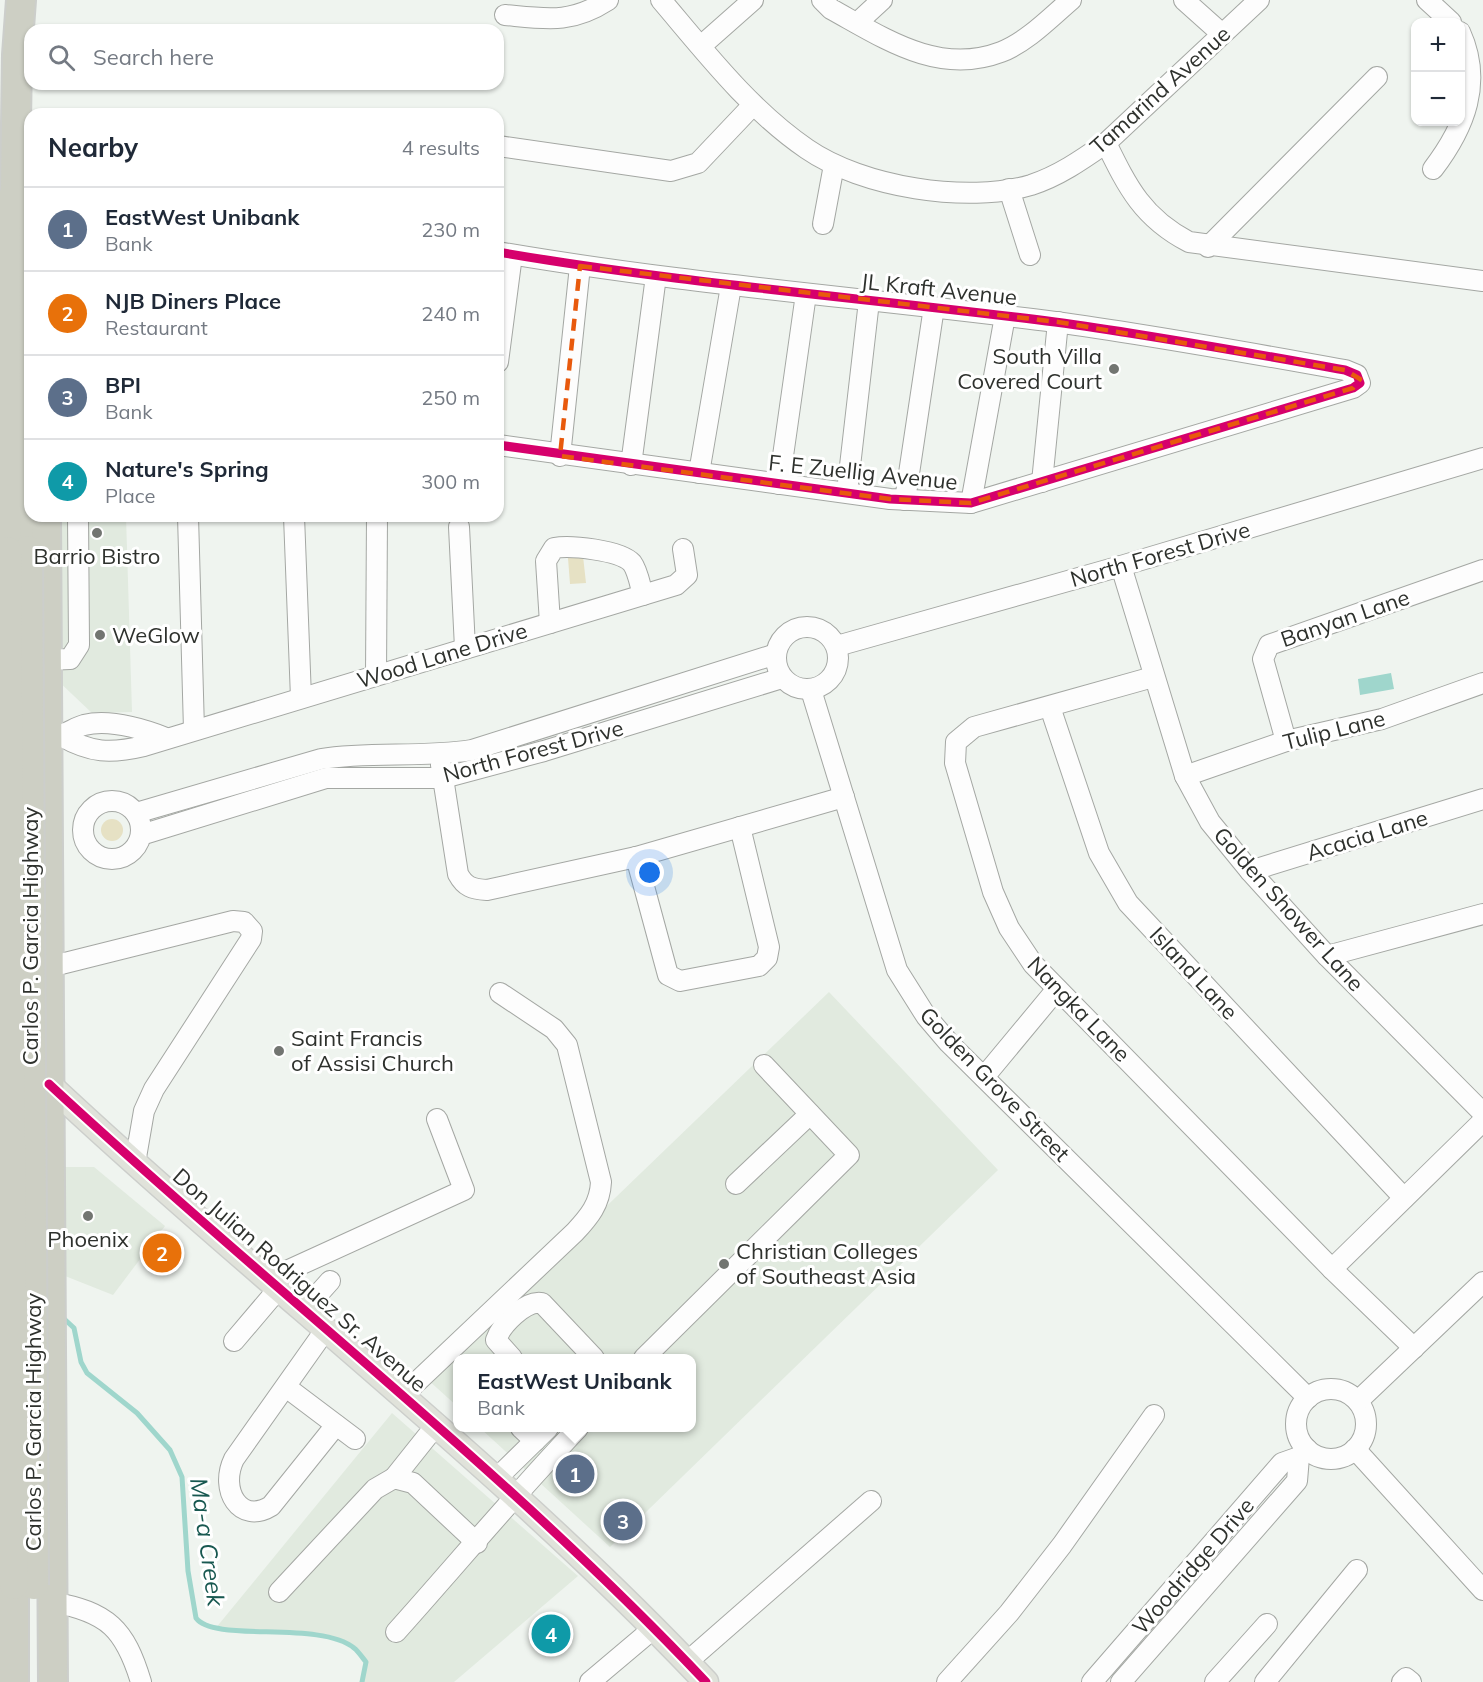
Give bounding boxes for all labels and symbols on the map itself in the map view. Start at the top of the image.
street label: Tamarind Avenue [1084,20,1236,160]
street label: JL Kraft Avenue [859,267,1019,311]
place label: South Villa Covered Court [957,342,1102,395]
marker: South Villa Covered Court [1107,362,1121,376]
street label: F. E Zuellig Avenue [767,448,959,496]
street label: North Forest Drive [1067,515,1253,593]
marker: Barrio Bistro [90,526,104,540]
place label: Barrio Bistro [34,542,160,570]
street label: Banyan Lane [1277,583,1413,653]
street label: Wood Lane Drive [354,616,530,694]
place label: WeGlow [112,621,200,649]
marker: WeGlow [93,628,107,642]
street label: Tulip Lane [1280,704,1388,756]
street label: North Forest Drive [440,713,626,789]
street label: Acacia Lane [1303,803,1431,867]
street label: Carlos P. Garcia Highway [16,807,44,1065]
street label: Golden Shower Lane [1208,821,1370,997]
your location [635,858,664,887]
street label: Island Lane [1144,921,1244,1025]
street label: Nangka Lane [1022,950,1136,1068]
street label: Golden Grove Street [914,1001,1076,1167]
place label: Saint Francis of Assisi Church [291,1024,454,1077]
marker: Saint Francis of Assisi Church [272,1044,286,1058]
street label: Don Julian Rodriguez Sr. Avenue [167,1162,433,1398]
marker: Phoenix [81,1209,95,1223]
place label: Phoenix [47,1225,129,1253]
pin: 2 [142,1230,182,1276]
place label: Christian Colleges of Southeast Asia [736,1237,918,1290]
marker: Christian Colleges of Southeast Asia [717,1257,731,1271]
street label: Carlos P. Garcia Highway [19,1293,47,1551]
pin: 1 [556,1452,594,1496]
water label: Ma-a Creek [184,1476,232,1609]
street label: Woodridge Drive [1126,1492,1260,1640]
pin: 3 [604,1498,642,1544]
pin: 4 [532,1612,570,1656]

